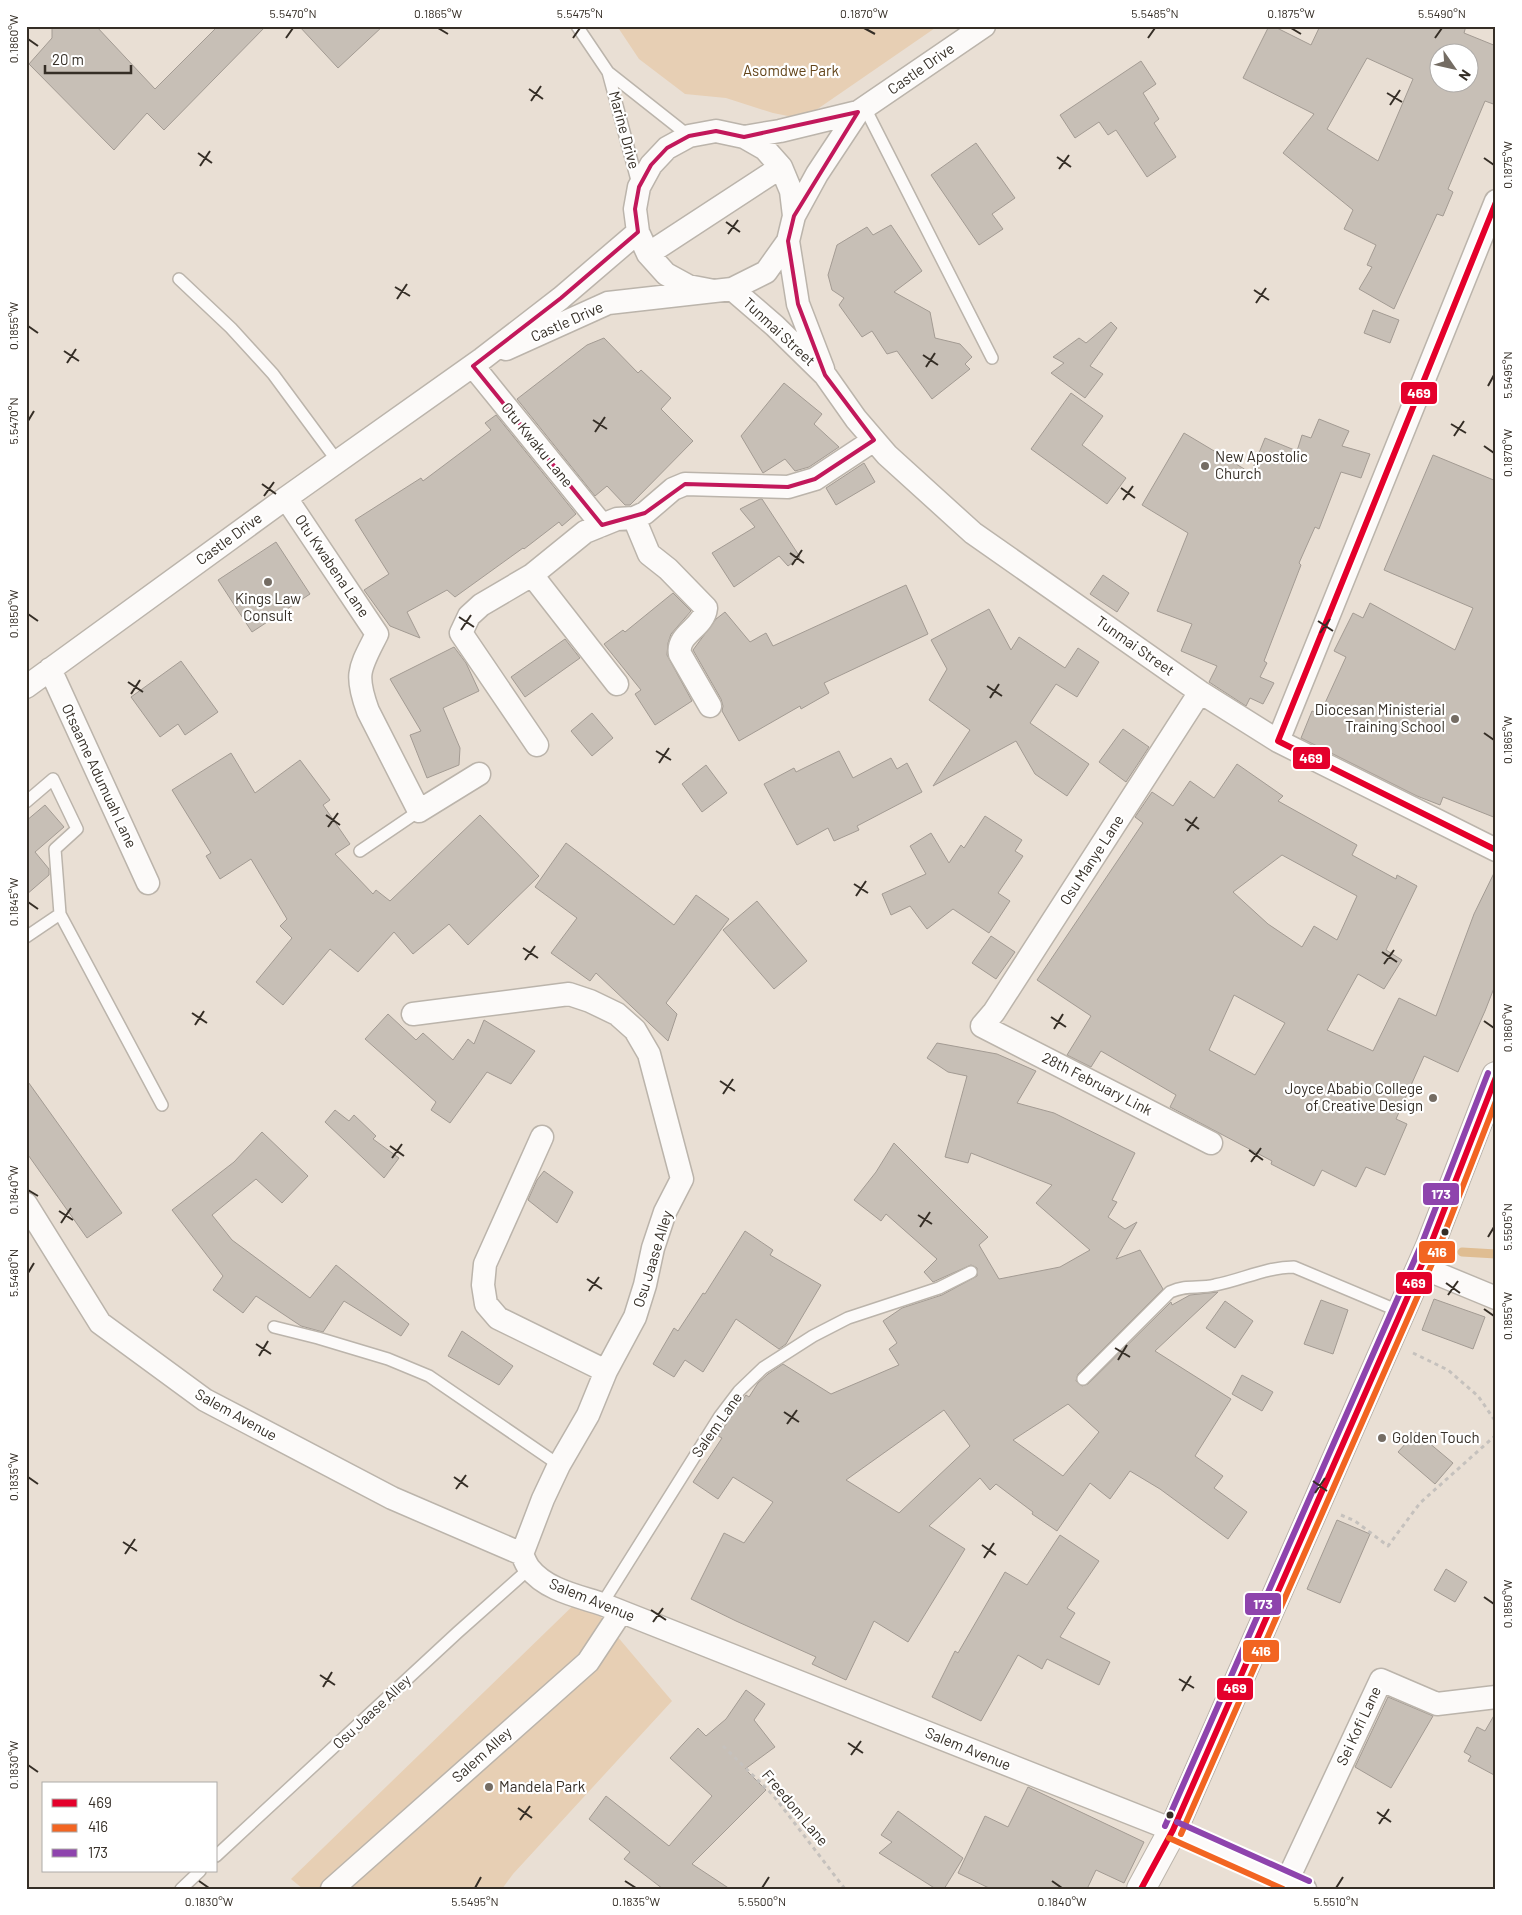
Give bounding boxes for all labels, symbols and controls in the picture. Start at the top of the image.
text: 5.5470°N [269,6,317,20]
text: 0.1865°W [414,6,462,20]
text: 5.5475°N [557,6,603,20]
text: 0.1870°W [840,6,889,20]
text: 5.5485°N [1131,6,1179,20]
text: 0.1875°W [1267,6,1315,20]
text: 5.5490°N [1418,6,1466,20]
text: 0.1860°W [6,14,20,63]
street label: Castle Drive [884,39,957,98]
scale bar [45,42,131,74]
north arrow [1430,42,1480,92]
text: 20 m [52,50,84,68]
park label: Asomdwe Park [743,61,839,79]
text: N [1456,67,1475,84]
street label: Marine Drive [606,89,644,171]
text: 0.1875°W [1500,141,1514,189]
street label: Tunmai Street [740,293,819,369]
street label: Castle Drive [528,297,606,345]
text: 0.1855°W [6,302,20,350]
text: 5.5495°N [1500,351,1514,399]
line badge: 469 [1400,381,1438,405]
text: 469 [1407,384,1431,401]
text: 5.5470°N [6,397,20,445]
street label: Otu Kwaku Lane [498,398,577,490]
text: 0.1870°W [1500,428,1514,477]
place label: New Apostolic Church [1215,447,1308,482]
marker: New Apostolic Church [1199,460,1211,472]
street label: Castle Drive [192,508,265,568]
street label: Otu Kwabena Lane [292,511,374,620]
marker: Kings Law Consult [262,576,274,588]
text: 0.1850°W [6,589,20,638]
place label: Kings Law Consult [235,589,301,624]
street label: Tunmai Street [1093,611,1178,679]
place label: Diocesan Ministerial Training School [1315,700,1445,735]
street label: Otsaame Adumuah Lane [59,701,141,851]
marker: Diocesan Ministerial Training School [1449,713,1461,725]
text: 0.1865°W [1500,716,1514,764]
line badge: 469 [1292,746,1331,770]
text: 469 [1299,749,1323,766]
street label: Osu Manye Lane [1055,811,1127,908]
text: 0.1845°W [6,877,20,926]
text: 0.1860°W [1500,1003,1514,1052]
street label: 28th February Link [1039,1048,1156,1119]
place label: Joyce Ababio College of Creative Design [1285,1079,1423,1114]
marker: Joyce Ababio College of Creative Design [1427,1092,1439,1104]
text: 0.1840°W [6,1165,20,1215]
line badge: 173 [1422,1182,1460,1206]
text: 173 [1431,1185,1451,1202]
text: 5.5505°N [1500,1203,1514,1251]
street label: Osu Jaase Alley [629,1208,675,1309]
unlabelled marker [1440,1227,1450,1237]
line badge: 416 [1418,1240,1456,1264]
text: 416 [1427,1243,1447,1260]
text: 5.5480°N [6,1249,20,1297]
line badge: 469 [1395,1271,1433,1295]
text: 469 [1402,1274,1426,1291]
text: 0.1855°W [1500,1292,1514,1340]
street label: Salem Avenue [192,1384,281,1444]
street label: Salem Lane [687,1388,745,1460]
place label: Golden Touch [1392,1428,1480,1446]
marker: Golden Touch [1376,1432,1388,1444]
text: 0.1835°W [6,1453,20,1501]
street label: Salem Avenue [547,1574,638,1624]
text: 0.1850°W [1500,1579,1514,1628]
line badge: 173 [1244,1592,1282,1616]
text: 173 [1253,1595,1273,1612]
line badge: 416 [1242,1639,1280,1663]
text: 416 [1251,1642,1271,1659]
street label: Osu Jaase Alley [328,1670,414,1752]
line badge: 469 [1216,1677,1254,1701]
text: 469 [1223,1679,1247,1696]
street label: Sei Kofi Lane [1332,1683,1384,1768]
street label: Salem Alley [448,1723,515,1786]
street label: Salem Avenue [923,1723,1014,1773]
text: 0.1830°W [6,1740,20,1789]
street label: Freedom Lane [759,1766,833,1849]
place label: Mandela Park [499,1777,586,1795]
marker: Mandela Park [483,1781,495,1793]
legend [42,1782,218,1872]
text: 469 [88,1793,112,1811]
unlabelled marker [1165,1810,1175,1820]
text: 416 [88,1817,108,1835]
text: 173 [88,1843,108,1861]
text: 0.1830°W [185,1894,234,1908]
text: 5.5495°N [451,1894,499,1908]
text: 0.1835°W [612,1894,660,1908]
text: 5.5500°N [738,1894,786,1908]
text: 0.1840°W [1037,1894,1087,1908]
text: 5.5510°N [1313,1894,1359,1908]

